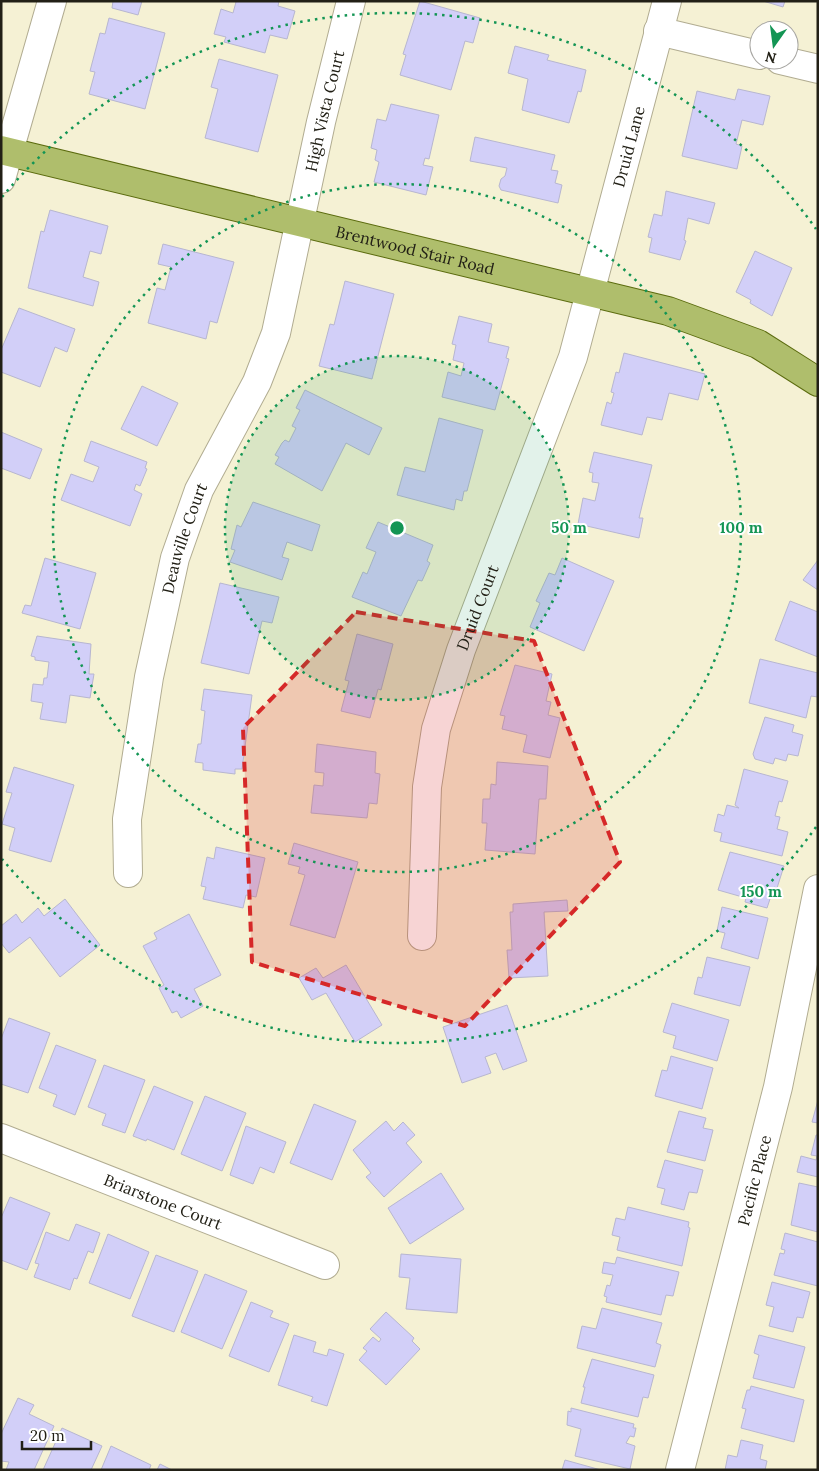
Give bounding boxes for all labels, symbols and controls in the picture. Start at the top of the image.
north arrow [749,20,799,70]
street label: High Vista Court [301,47,349,174]
text: N [763,48,778,68]
street label: Druid Lane [608,104,649,189]
street label: Brentwood Stair Road [334,221,497,279]
street label: Deauville Court [157,478,212,596]
text: 50 m [551,518,587,537]
text: 100 m [720,518,763,537]
centre of rings [388,519,406,537]
street label: Druid Court [452,561,503,653]
text: 150 m [740,882,782,901]
street label: Pacific Place [733,1133,775,1228]
street label: Briarstone Court [101,1169,226,1234]
scale bar [22,1418,91,1450]
text: 20 m [30,1426,65,1445]

